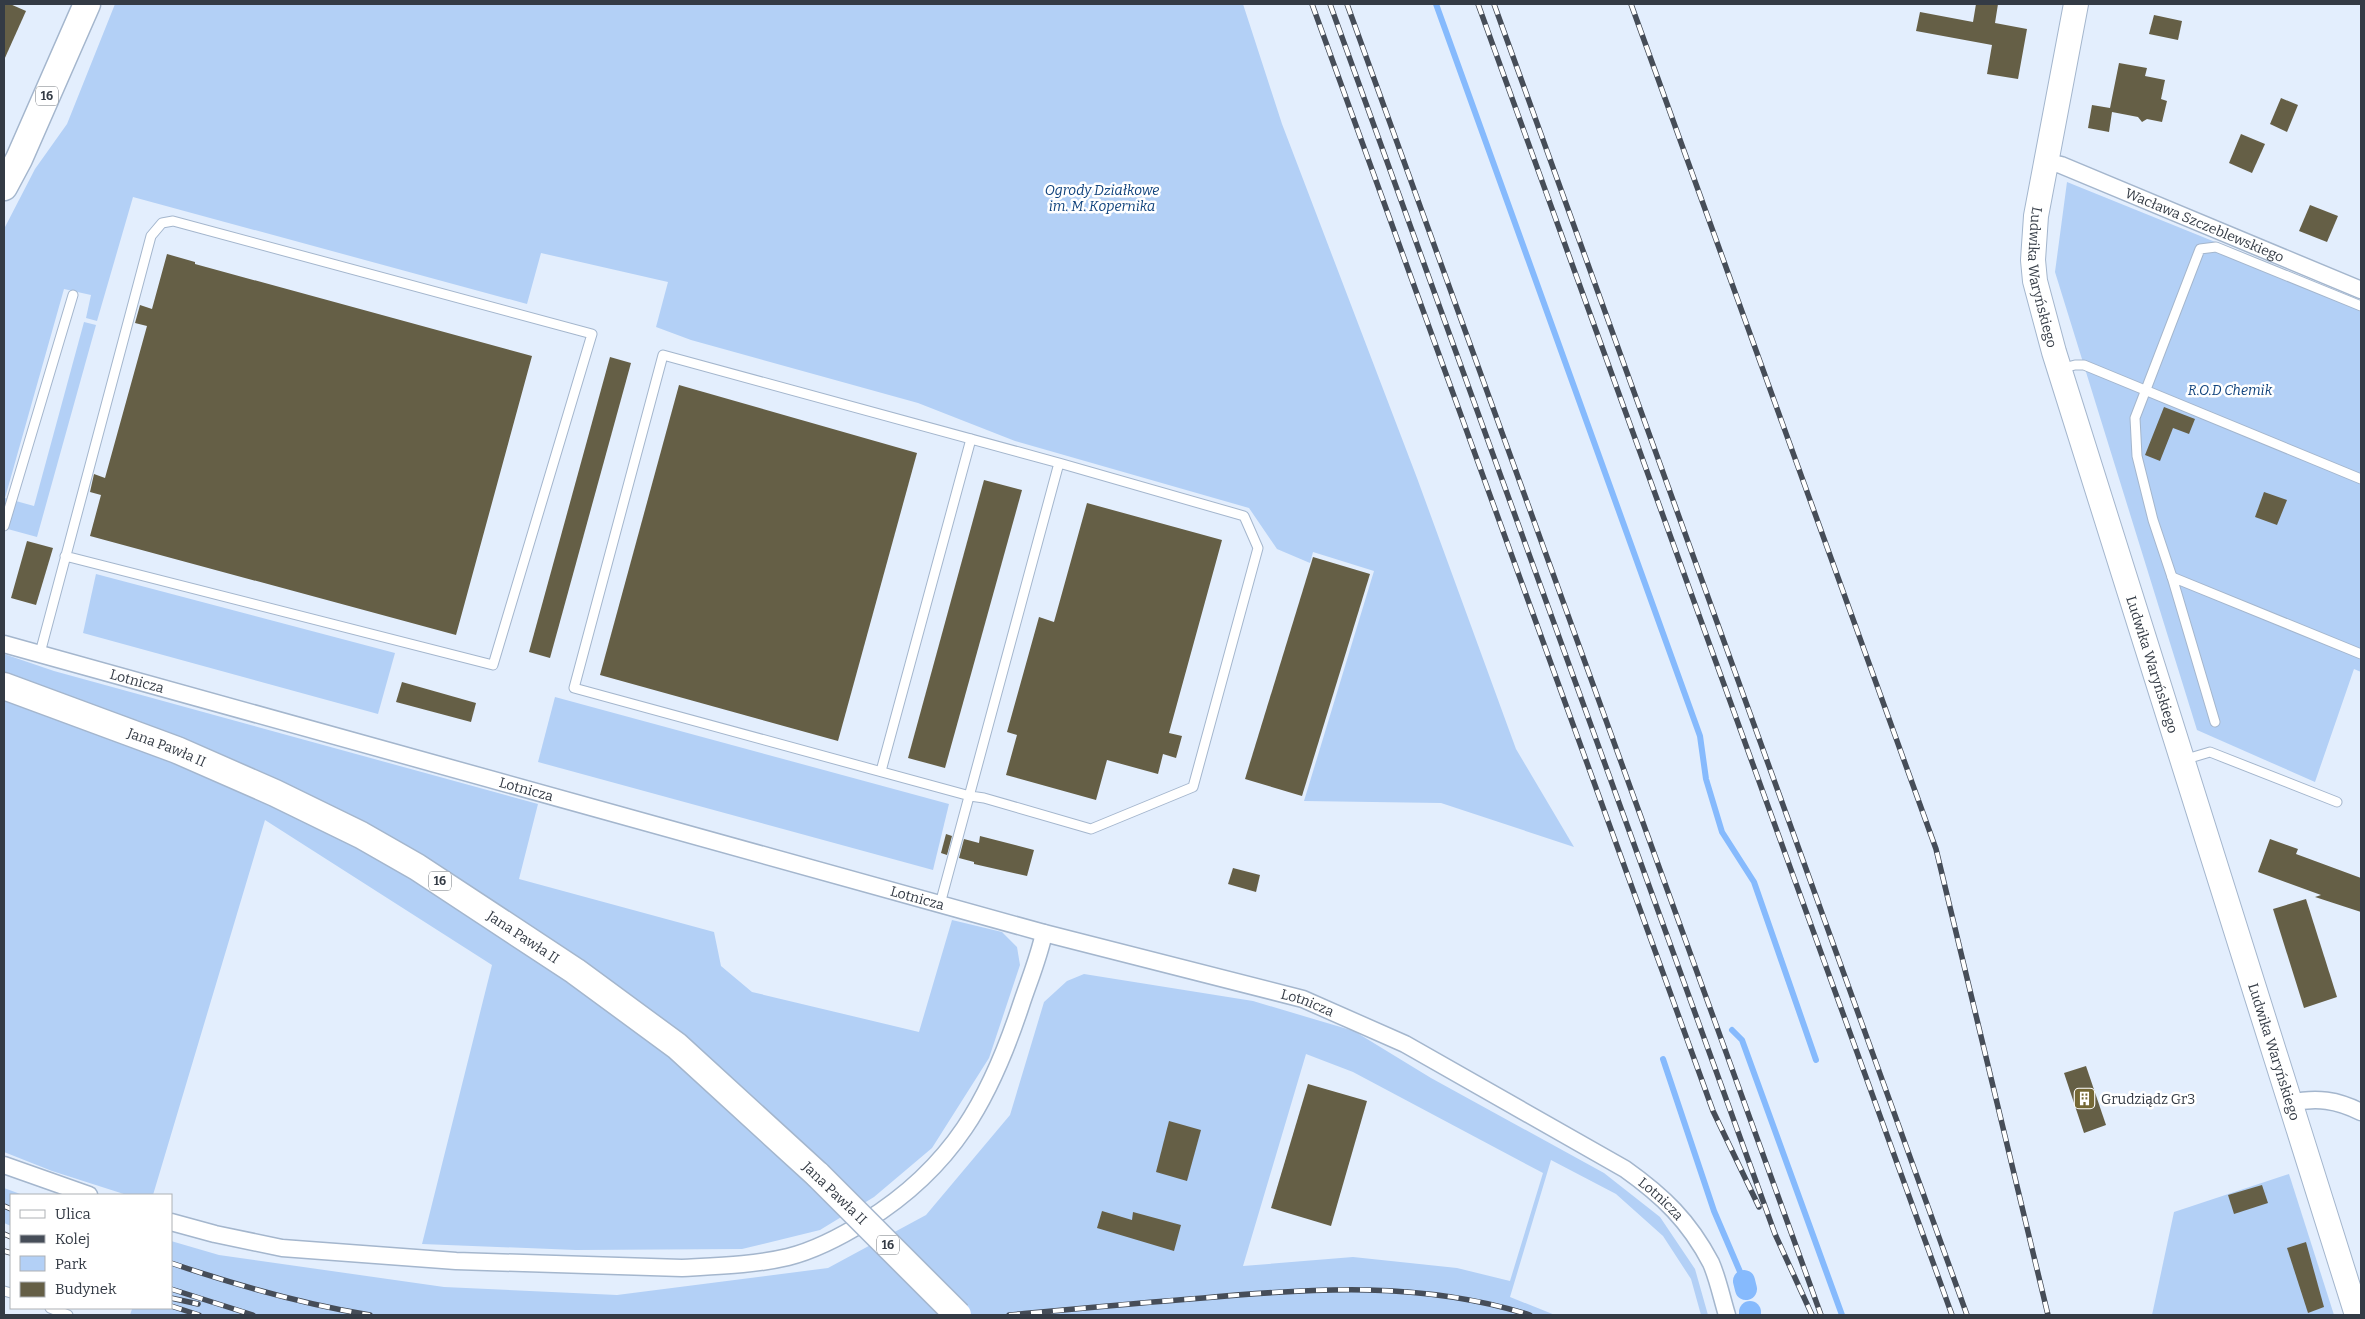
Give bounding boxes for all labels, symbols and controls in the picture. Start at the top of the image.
road number: 16 [36,86,58,105]
park label: Ogrody Działkowe im. M. Kopernika [1045,182,1159,215]
street label: Wacława Szczeblewskiego [2123,185,2287,266]
street label: Ludwika Waryńskiego [2024,205,2060,350]
park label: R.O.D Chemik [2188,382,2273,399]
street label: Ludwika Waryńskiego [2122,594,2181,735]
street label: Lotnicza [108,666,166,697]
street label: Jana Pawła II [124,724,209,771]
street label: Lotnicza [497,774,555,805]
road number: 16 [429,871,451,890]
street label: Lotnicza [888,883,947,914]
street label: Jana Pawła II [483,907,562,967]
street label: Ludwika Waryńskiego [2244,981,2303,1123]
street label: Lotnicza [1279,986,1337,1021]
building icon: Grudziądz Gr3 [2073,1087,2097,1111]
place label: Grudziądz Gr3 [2101,1091,2195,1108]
street label: Jana Pawła II [798,1158,870,1228]
street label: Lotnicza [1635,1174,1687,1224]
legend [10,1194,172,1309]
text: Ulica [55,1205,91,1223]
text: Kolej [55,1230,90,1248]
road number: 16 [877,1236,899,1254]
text: Park [55,1255,87,1273]
text: Budynek [55,1280,117,1298]

